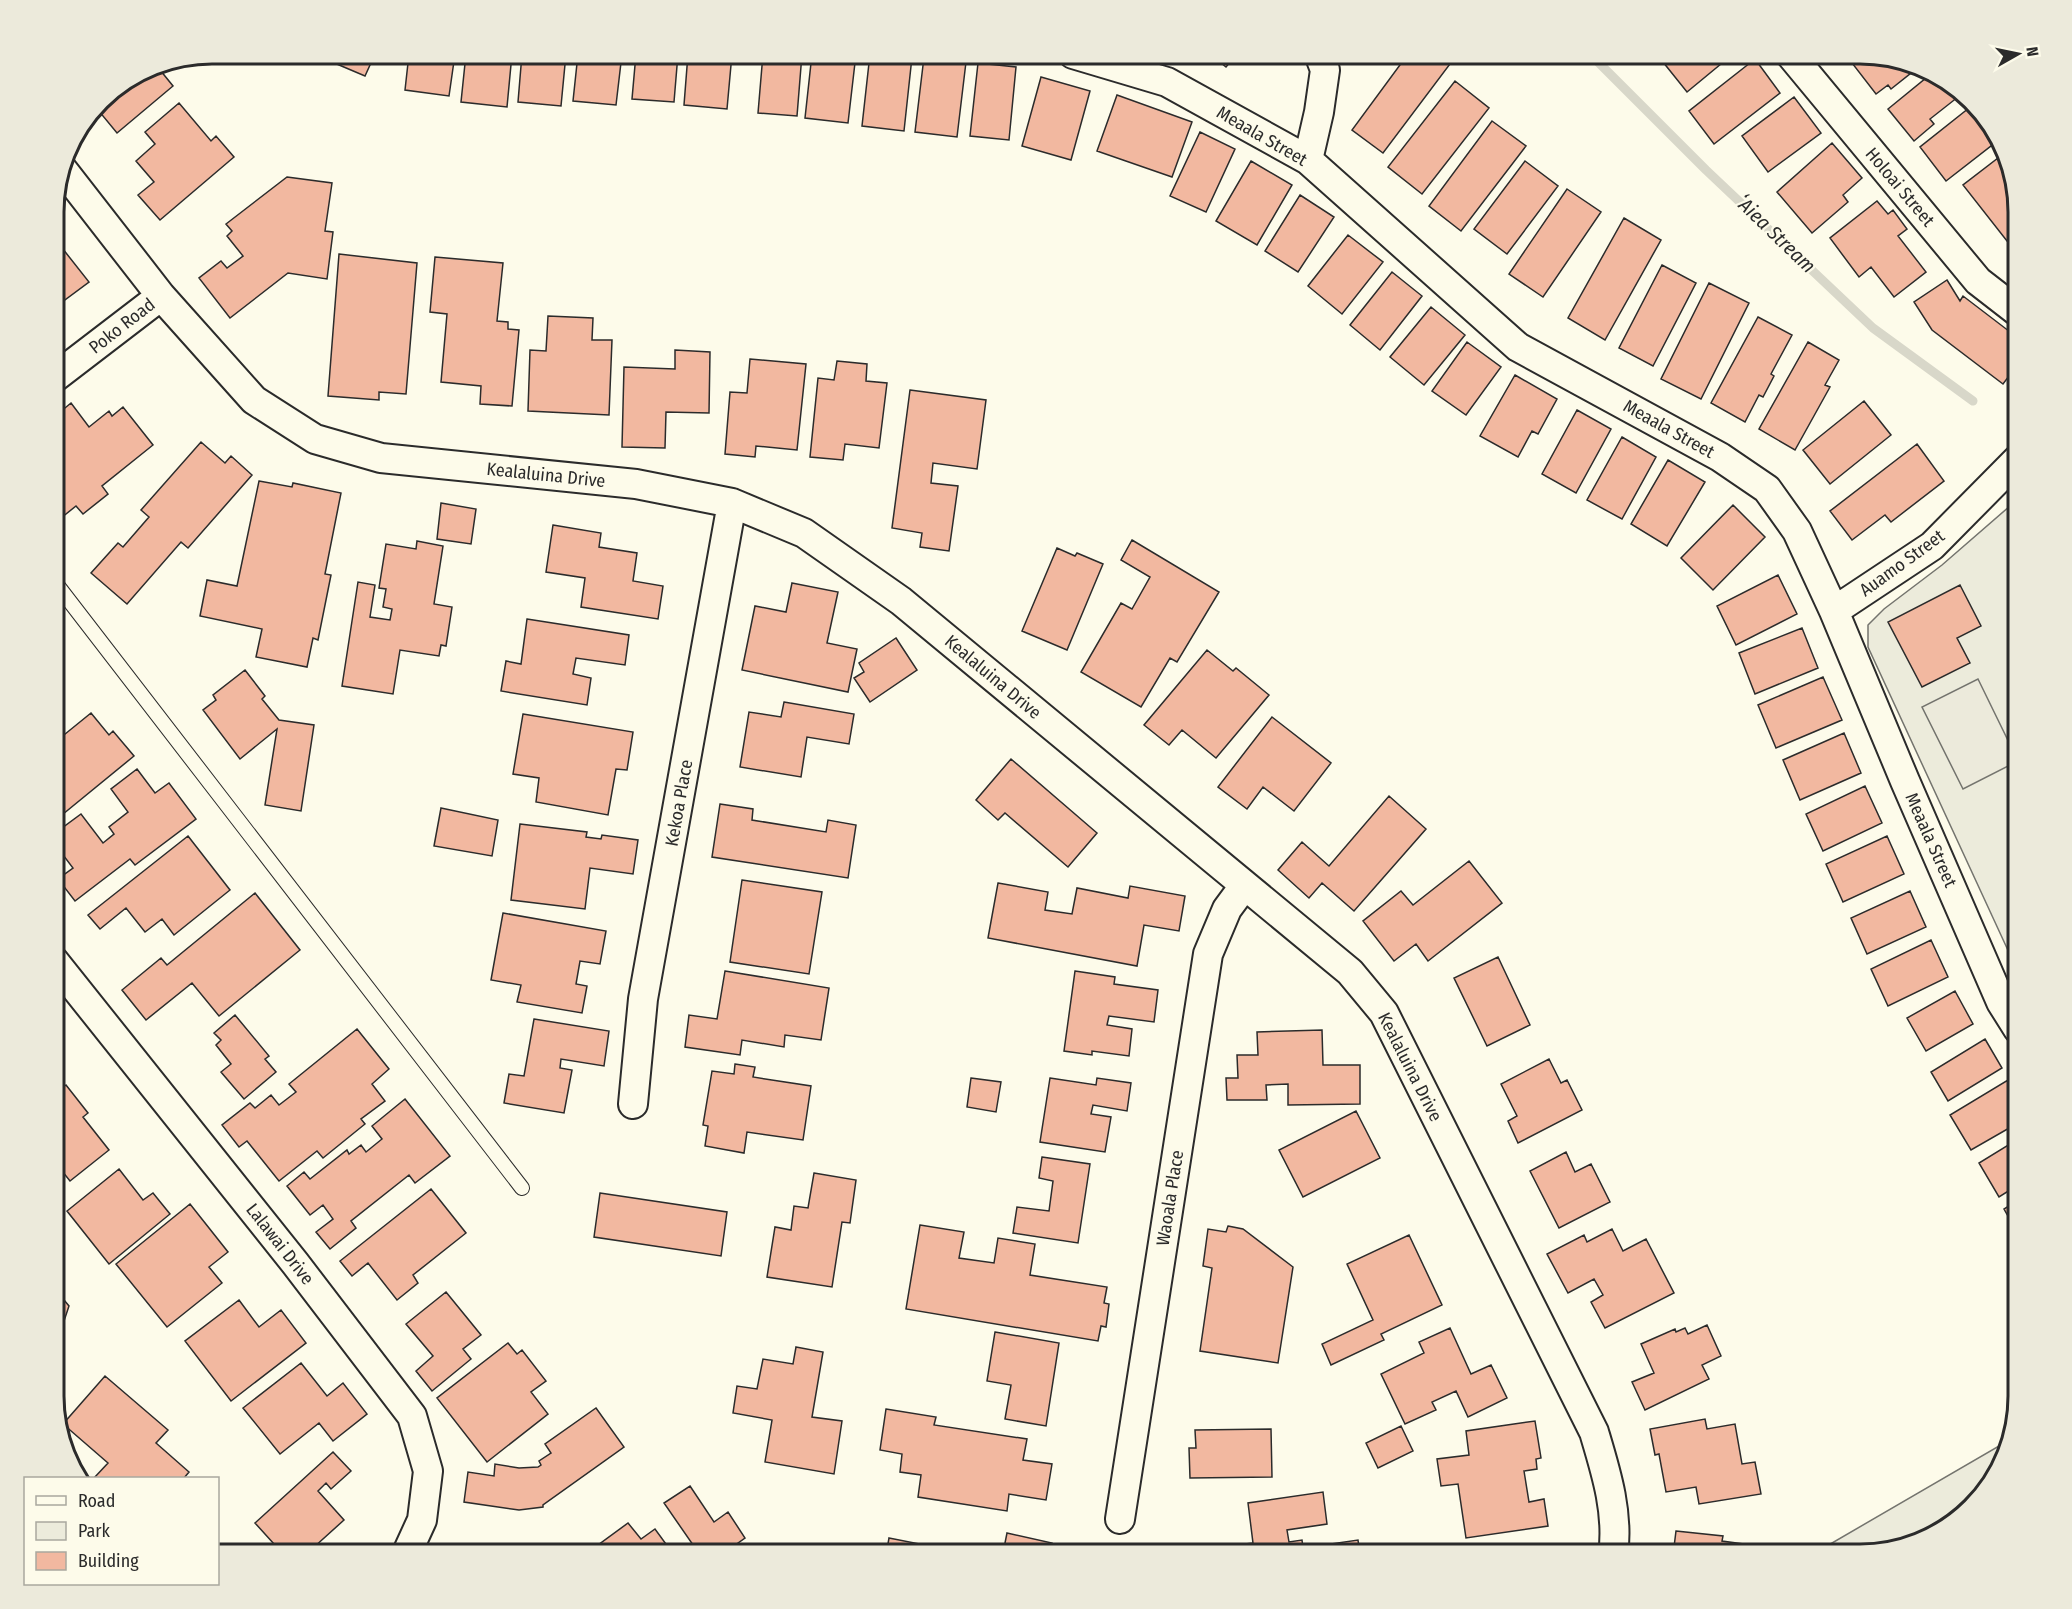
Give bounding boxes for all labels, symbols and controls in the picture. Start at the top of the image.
north arrow [1988,24,2048,84]
text: N [2022,46,2042,58]
street label: Meaala Street [1213,101,1311,171]
street label: Holoai Street [1861,143,1939,231]
water label: ʻAiea Stream [1731,190,1821,278]
street label: Poko Road [85,293,159,359]
street label: Meaala Street [1620,395,1719,463]
street label: Kealaluina Drive [486,458,607,492]
street label: Auamo Street [1855,525,1949,601]
street label: Kealaluina Drive [940,630,1046,724]
street label: Kekoa Place [661,758,697,848]
street label: Meaala Street [1900,789,1962,891]
street label: Kealaluina Drive [1373,1009,1447,1125]
street label: Waoala Place [1152,1149,1188,1247]
street label: Lalawai Drive [241,1199,319,1289]
legend [24,1477,219,1585]
text: Road [78,1490,115,1512]
text: Park [78,1520,111,1542]
text: Building [78,1550,139,1572]

